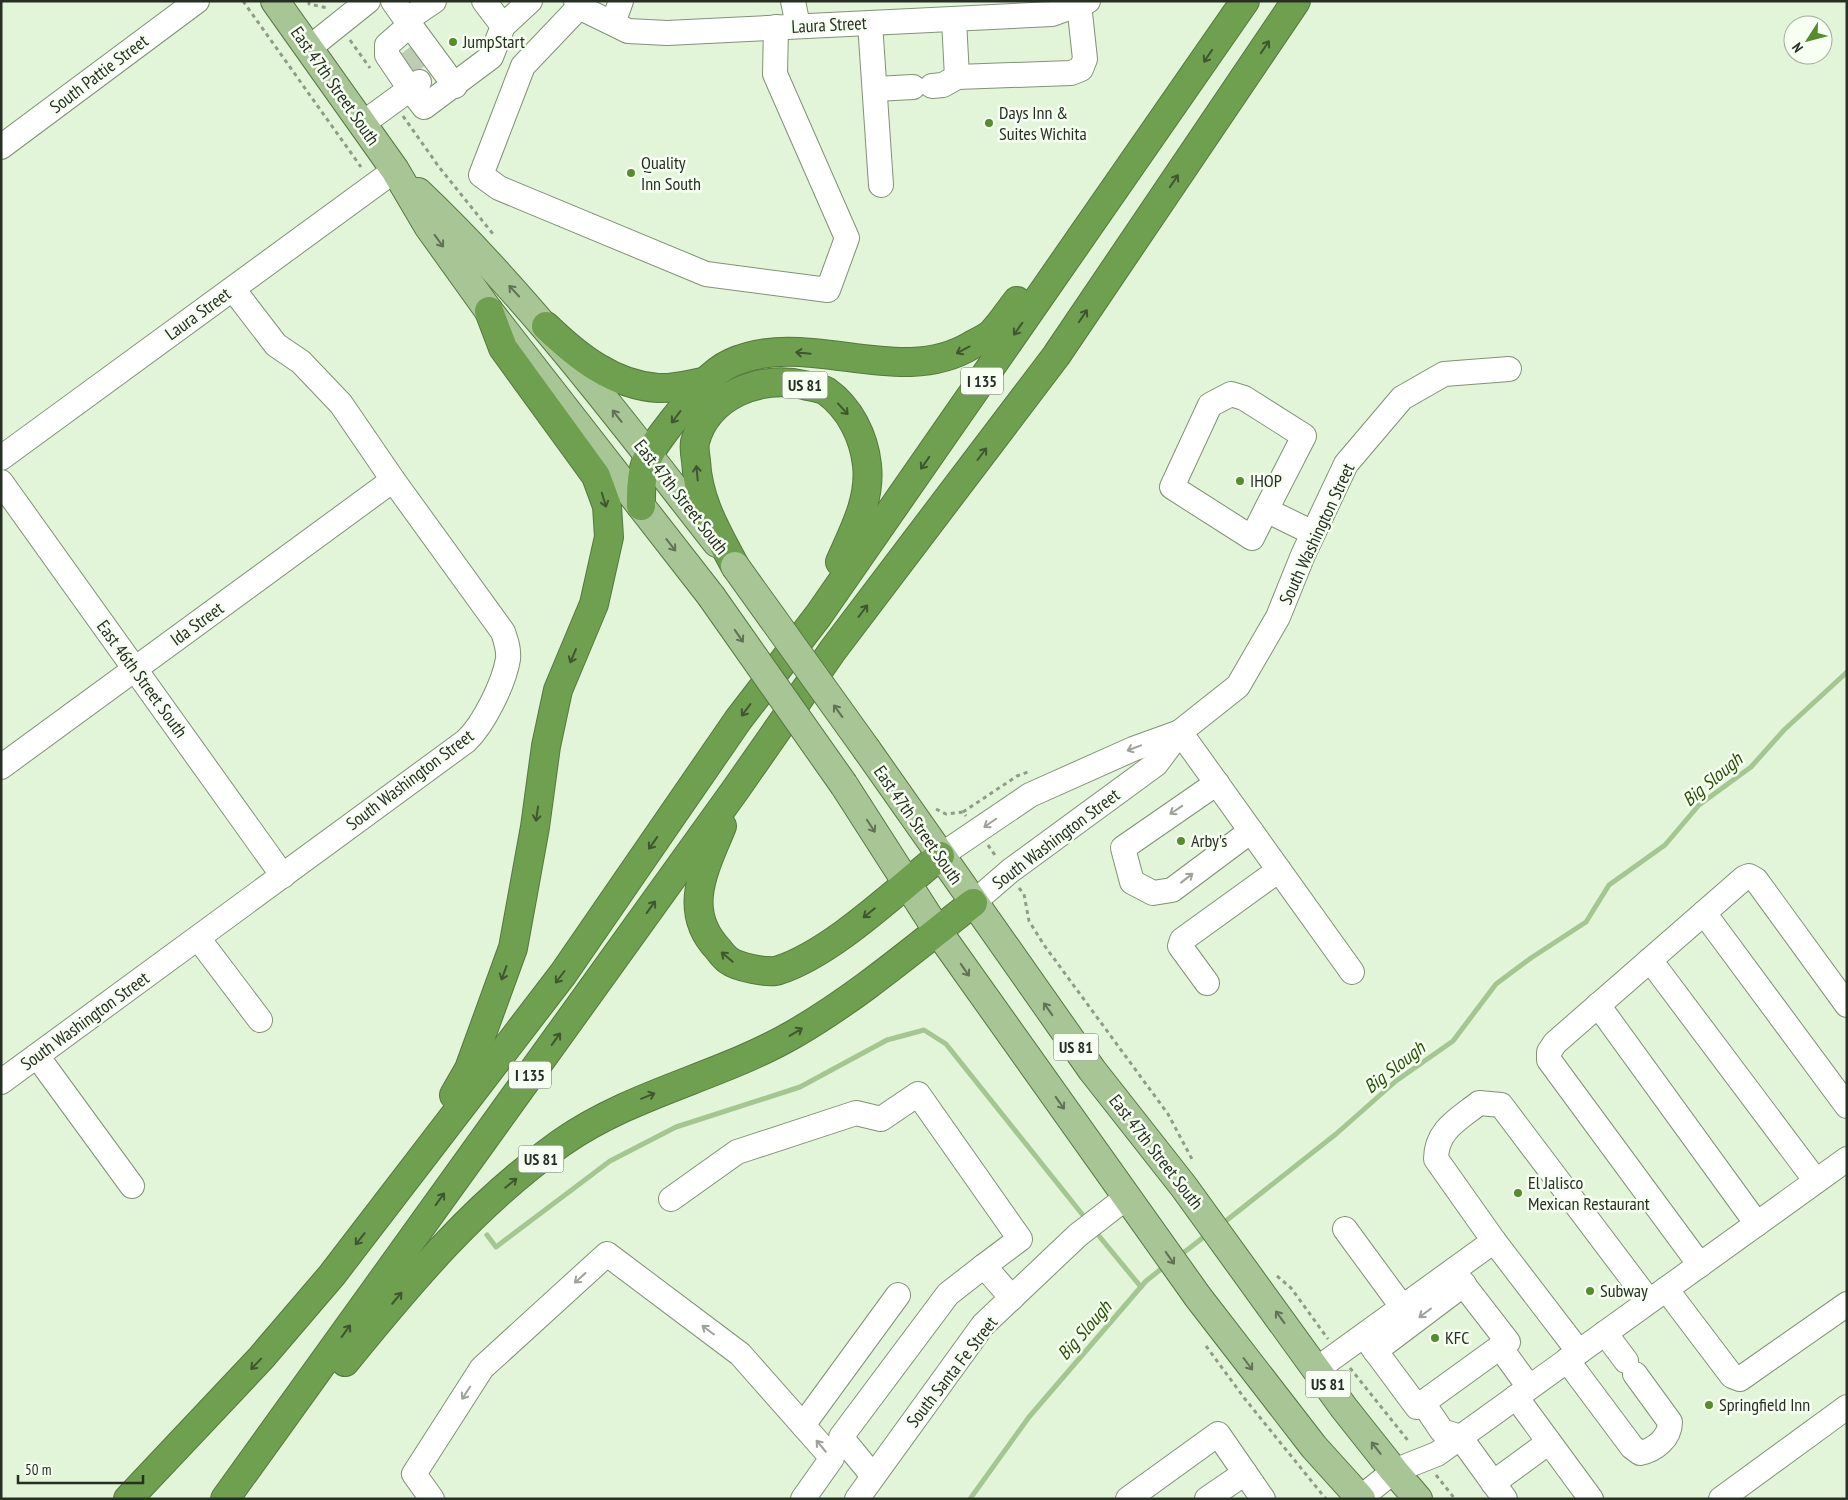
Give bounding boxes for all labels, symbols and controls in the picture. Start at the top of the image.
street label: Laura Street [791,11,867,38]
north arrow [1783,15,1833,65]
street label: East 47th Street South [286,22,385,150]
street label: South Pattie Street [45,29,152,118]
place label: JumpStart [462,30,525,53]
marker: JumpStart [447,36,459,48]
text: N [1788,39,1807,56]
one-way arrow [1261,40,1271,54]
one-way arrow [1203,49,1213,63]
place label: Days Inn & Suites Wichita [999,101,1087,145]
marker: Days Inn & Suites Wichita [983,117,995,129]
place label: Quality Inn South [641,151,701,195]
marker: Quality Inn South [625,167,637,179]
one-way arrow [1170,175,1180,189]
one-way arrow [434,234,444,248]
street label: Laura Street [160,282,235,345]
one-way arrow [508,284,520,297]
one-way arrow [1078,309,1089,323]
one-way arrow [1013,322,1023,336]
one-way arrow [956,346,971,355]
one-way arrow [795,348,811,358]
road number: I 135 [961,368,1003,394]
road number: US 81 [782,372,828,398]
one-way arrow [837,403,849,416]
one-way arrow [611,410,622,423]
one-way arrow [671,410,681,424]
street label: East 47th Street South [629,435,733,559]
one-way arrow [977,448,988,461]
one-way arrow [920,455,930,469]
street label: South Washington Street [1274,459,1359,608]
one-way arrow [692,466,702,482]
place label: IHOP [1250,469,1282,492]
marker: IHOP [1234,475,1246,487]
one-way arrow [600,492,610,508]
one-way arrow [666,538,677,551]
street label: Ida Street [166,597,228,651]
one-way arrow [857,605,868,618]
street label: East 46th Street South [92,615,193,742]
one-way arrow [734,629,744,643]
one-way arrow [567,648,577,663]
one-way arrow [740,703,751,716]
one-way arrow [833,704,843,718]
street label: South Washington Street [341,724,478,835]
one-way arrow [1127,744,1142,754]
water label: Big Slough [1677,746,1748,811]
street label: East 47th Street South [869,761,968,889]
street label: South Washington Street [987,783,1124,894]
one-way arrow [532,805,542,821]
one-way arrow [1170,805,1184,815]
one-way arrow [866,818,876,832]
one-way arrow [983,818,997,828]
place label: Arby's [1191,829,1227,852]
marker: Arby's [1175,835,1187,847]
one-way arrow [648,836,658,850]
one-way arrow [1180,873,1194,883]
one-way arrow [646,900,656,914]
one-way arrow [862,907,875,918]
one-way arrow [720,952,733,963]
one-way arrow [960,963,970,977]
one-way arrow [499,964,508,980]
street label: South Washington Street [16,966,154,1075]
one-way arrow [555,970,566,983]
one-way arrow [1043,1002,1053,1016]
one-way arrow [789,1026,803,1036]
one-way arrow [550,1033,561,1046]
road number: US 81 [1054,1034,1098,1060]
water label: Big Slough [1359,1035,1431,1098]
road number: I 135 [509,1062,551,1088]
street label: East 47th Street South [1104,1090,1208,1214]
one-way arrow [640,1091,655,1100]
one-way arrow [1055,1095,1065,1109]
road number: US 81 [518,1146,564,1172]
place label: El Jalisco Mexican Restaurant [1528,1171,1650,1215]
one-way arrow [504,1178,517,1189]
marker: El Jalisco Mexican Restaurant [1512,1187,1524,1199]
one-way arrow [435,1193,446,1206]
one-way arrow [354,1233,365,1246]
one-way arrow [1165,1251,1175,1265]
one-way arrow [574,1273,587,1284]
place label: Subway [1600,1279,1648,1302]
marker: Subway [1584,1285,1596,1297]
one-way arrow [391,1292,402,1305]
water label: Big Slough [1052,1294,1117,1365]
one-way arrow [1419,1308,1432,1319]
one-way arrow [1274,1311,1285,1324]
street label: South Santa Fe Street [901,1312,1002,1432]
one-way arrow [341,1324,351,1338]
one-way arrow [701,1325,715,1335]
place label: KFC [1445,1326,1470,1349]
marker: KFC [1429,1332,1441,1344]
one-way arrow [1243,1357,1254,1370]
one-way arrow [250,1358,262,1371]
road number: US 81 [1306,1370,1350,1398]
one-way arrow [461,1385,471,1399]
place label: Springfield Inn [1719,1393,1810,1416]
marker: Springfield Inn [1703,1399,1715,1411]
one-way arrow [816,1439,827,1452]
one-way arrow [1370,1442,1381,1455]
scale bar [18,1452,142,1484]
text: 50 m [25,1460,51,1479]

